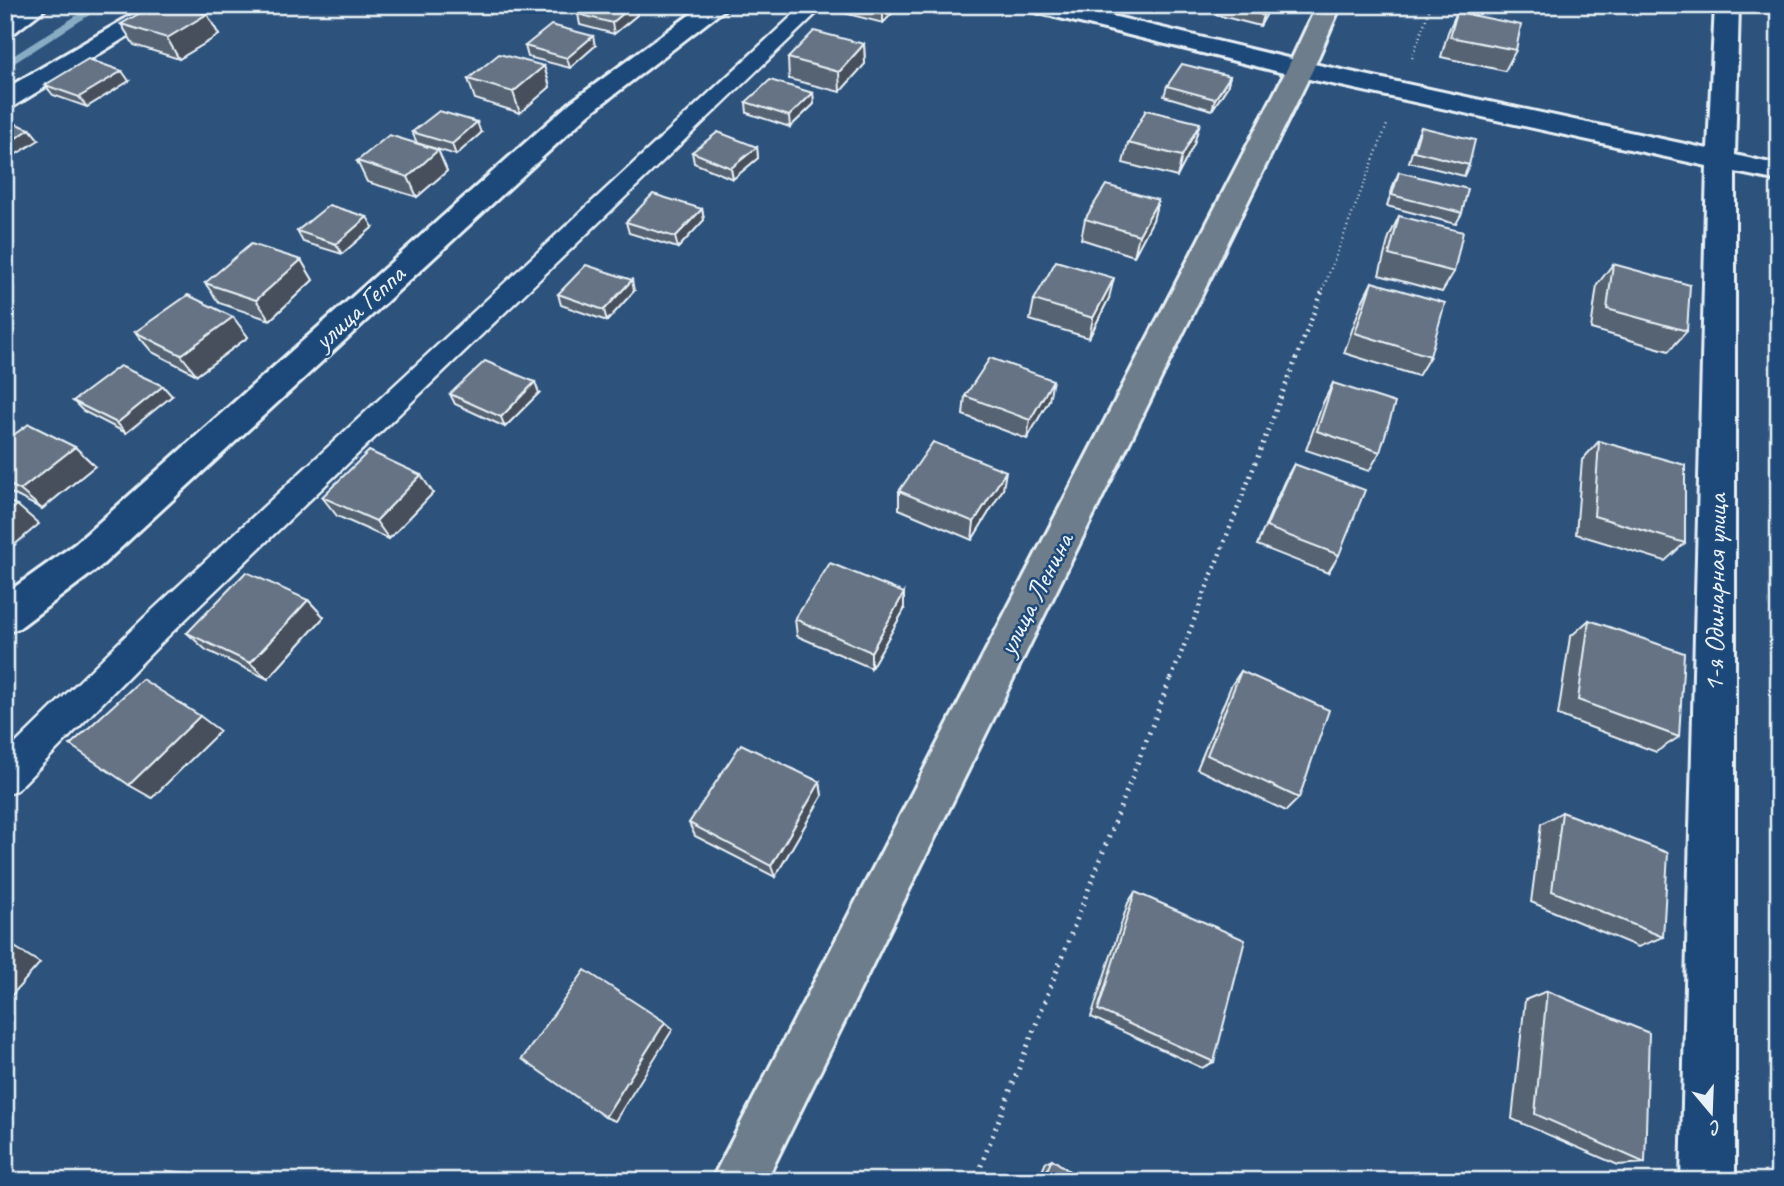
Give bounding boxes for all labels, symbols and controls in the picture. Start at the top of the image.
street label: улица Геппа [304,256,413,359]
street label: 1-я Одинарная улица [1696,492,1734,692]
street label: улица Ленина [988,525,1082,663]
north arrow [1676,1078,1746,1148]
text: С [1705,1114,1725,1141]

